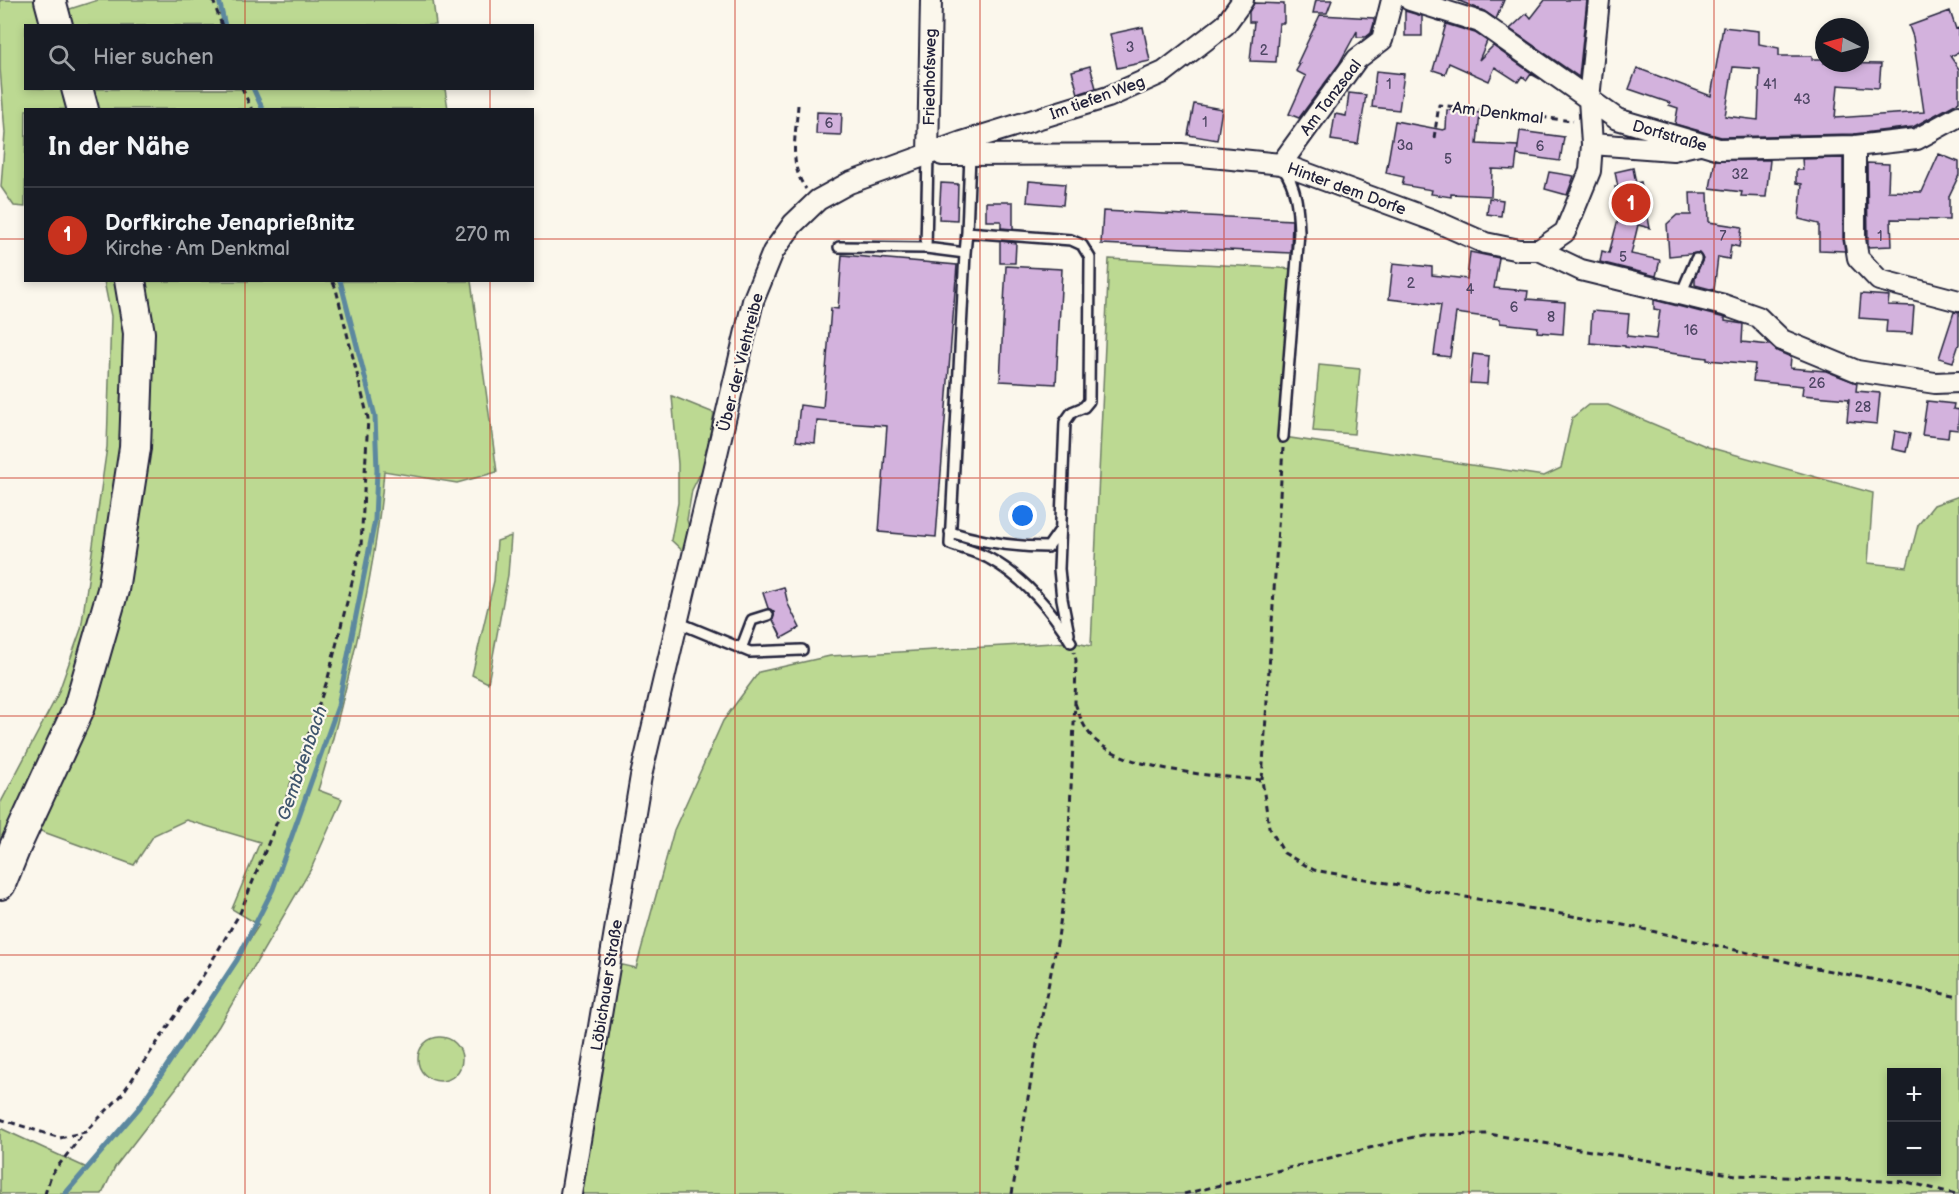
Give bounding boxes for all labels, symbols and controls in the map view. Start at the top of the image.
north arrow [1815,18,1869,72]
search box [24,24,534,90]
street label: Friedhofsweg [920,28,941,126]
house number: 3 [1126,39,1134,56]
icon: search [45,41,78,74]
house number: 2 [1260,42,1269,59]
text: Hier suchen [93,44,214,71]
street label: Am Tanzsaal [1296,56,1366,140]
street label: Im tiefen Weg [1047,72,1148,124]
house number: 1 [1386,76,1392,93]
house number: 41 [1763,76,1777,93]
house number: 43 [1793,91,1811,108]
street label: Am Denkmal [1452,99,1544,128]
house number: 1 [1202,114,1208,131]
house number: 6 [825,115,834,132]
street label: Dorfstraße [1630,117,1710,156]
text: In der Nähe [48,132,190,163]
house number: 3a [1397,137,1413,154]
house number: 6 [1536,138,1545,155]
house number: 5 [1444,151,1452,168]
street label: Hinter dem Dorfe [1285,159,1409,220]
house number: 32 [1732,166,1749,183]
pin: 1 [1612,180,1650,226]
text: Dorfkirche Jenaprießnitz [105,210,355,237]
text: 1 [63,223,72,247]
text: 270 m [455,223,510,247]
house number: 7 [1720,228,1727,245]
house number: 1 [1877,228,1883,245]
text: Kirche · Am Denkmal [105,237,290,261]
house number: 5 [1619,249,1627,266]
house number: 2 [1407,275,1416,292]
house number: 4 [1466,281,1475,298]
street label: Über der Viehtreibe [713,290,768,434]
house number: 6 [1510,299,1519,316]
house number: 8 [1547,309,1555,326]
house number: 16 [1684,322,1698,339]
house number: 26 [1809,375,1826,392]
house number: 28 [1855,399,1871,416]
your location [1008,501,1037,530]
water label: Gembdenbach [273,703,332,823]
street label: Löbichauer Straße [588,918,627,1052]
map controls [1887,1068,1941,1176]
button: + [1887,1068,1941,1122]
button: − [1887,1122,1941,1176]

